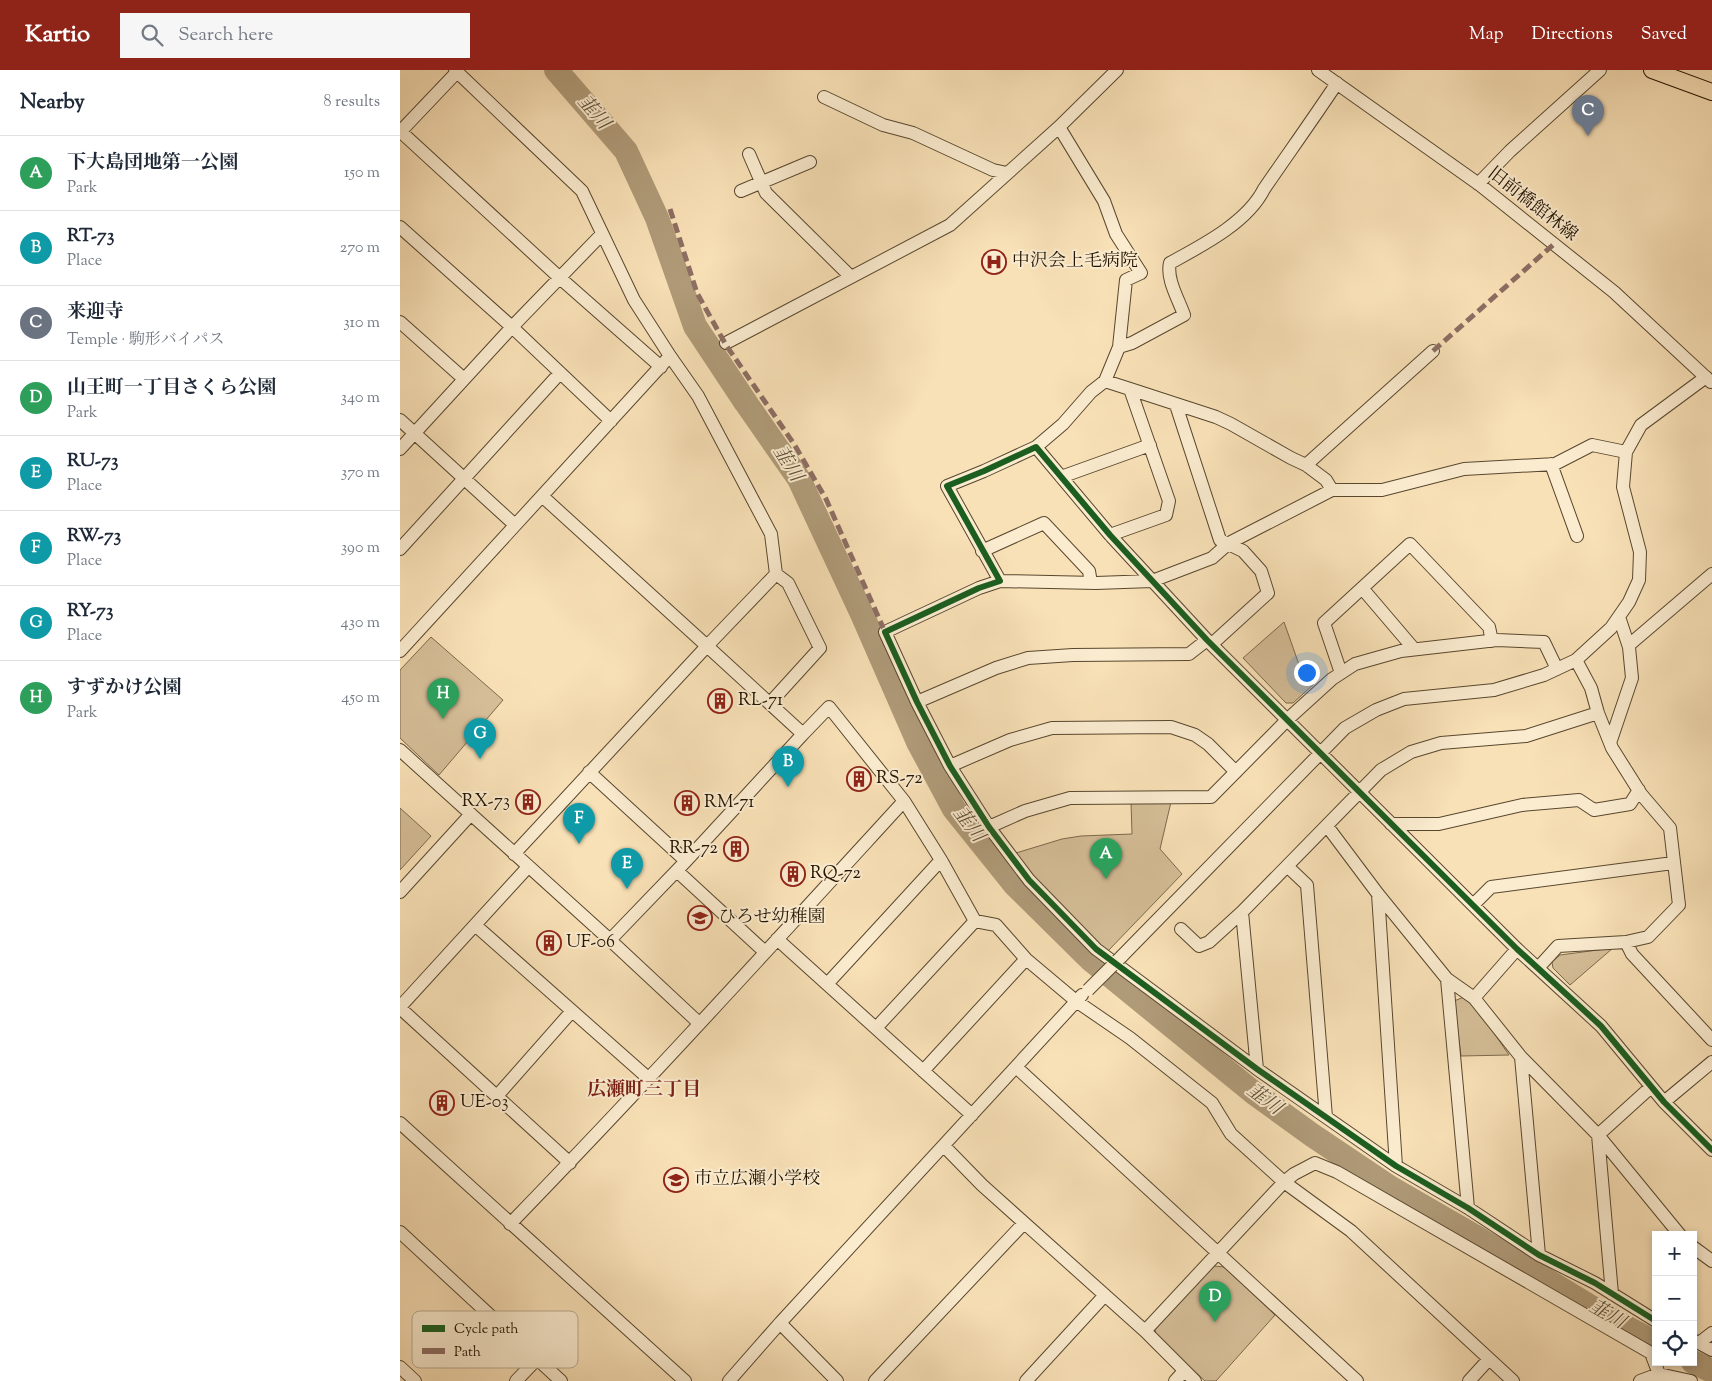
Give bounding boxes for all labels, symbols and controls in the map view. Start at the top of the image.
search box [120,13,470,58]
text: Kartio [25,18,90,52]
icon: search [138,21,166,49]
text: Search here [178,22,273,49]
text: Map [1469,22,1504,48]
text: Directions [1532,22,1613,48]
text: Saved [1641,22,1687,48]
text: Nearby [20,88,85,118]
water label: 韮川 [570,90,617,138]
text: 8 results [324,91,380,114]
pin: C [1572,95,1604,136]
text: 下大島団地第一公園 [67,150,238,177]
text: A [30,162,43,185]
text: 150 m [344,162,380,185]
street label: 旧前橋館林線 [1481,162,1583,248]
text: Park [67,177,98,200]
text: RT-73 [67,223,114,250]
text: B [31,237,41,260]
text: 270 m [340,237,380,260]
hospital icon: 中沢会上毛病院 [981,249,1007,275]
place label: 中沢会上毛病院 [1012,249,1138,275]
text: Place [67,250,102,273]
text: 来迎寺 [67,299,124,326]
text: C [30,312,42,335]
text: 310 m [343,312,380,335]
text: Temple · 駒形バイパス [67,329,224,352]
text: 山王町一丁目さくら公園 [67,375,276,402]
text: D [30,387,42,410]
text: 340 m [341,387,380,410]
text: Park [67,402,98,425]
water label: 韮川 [765,441,810,489]
text: RU-73 [67,448,118,475]
text: E [31,462,41,485]
text: 370 m [341,462,380,485]
text: Place [67,475,102,498]
text: RW-73 [67,523,121,550]
text: F [32,537,40,560]
text: 390 m [341,537,380,560]
text: Place [67,550,102,573]
text: RY-73 [67,598,113,625]
text: G [29,612,43,635]
text: 430 m [341,612,380,635]
text: Place [67,625,102,648]
your location [1294,660,1320,686]
text: すずかけ公園 [67,675,181,702]
pin: H [427,678,459,719]
text: H [30,687,42,710]
text: 450 m [341,687,380,710]
building icon: RL-71 [707,688,733,714]
place label: RL-71 [738,688,783,714]
text: Park [67,702,98,725]
pin: G [464,718,496,759]
pin: B [772,746,804,787]
building icon: RS-72 [846,766,872,792]
place label: RS-72 [876,766,923,792]
place label: RX-73 [462,789,510,815]
building icon: RX-73 [515,789,541,815]
building icon: RM-71 [674,790,700,816]
place label: RM-71 [704,790,754,816]
water label: 韮川 [946,802,991,850]
pin: F [563,803,595,844]
place label: RR-72 [669,836,719,862]
building icon: RR-72 [723,836,749,862]
pin: A [1090,838,1122,879]
pin: E [611,848,643,889]
building icon: RQ-72 [780,861,806,887]
place label: RQ-72 [810,861,861,887]
school or university icon: ひろせ幼稚園 [687,905,713,931]
place label: ひろせ幼稚園 [718,905,825,931]
building icon: UF-06 [536,930,562,956]
place label: UF-06 [566,930,615,956]
district label: 広瀬町三丁目 [587,1077,701,1104]
water label: 韮川 [1241,1078,1289,1123]
building icon: UE-03 [429,1090,455,1116]
place label: UE-03 [460,1090,508,1116]
school or university icon: 市立広瀬小学校 [663,1167,689,1193]
place label: 市立広瀬小学校 [694,1167,820,1193]
map controls [1652,1231,1697,1366]
button: + [1652,1231,1697,1276]
button: − [1652,1276,1697,1321]
pin: D [1199,1281,1231,1322]
water label: 韮川 [1584,1294,1632,1337]
legend [412,1311,578,1368]
text: Cycle path [454,1320,518,1340]
button: locate [1652,1321,1697,1366]
text: Path [454,1343,481,1363]

